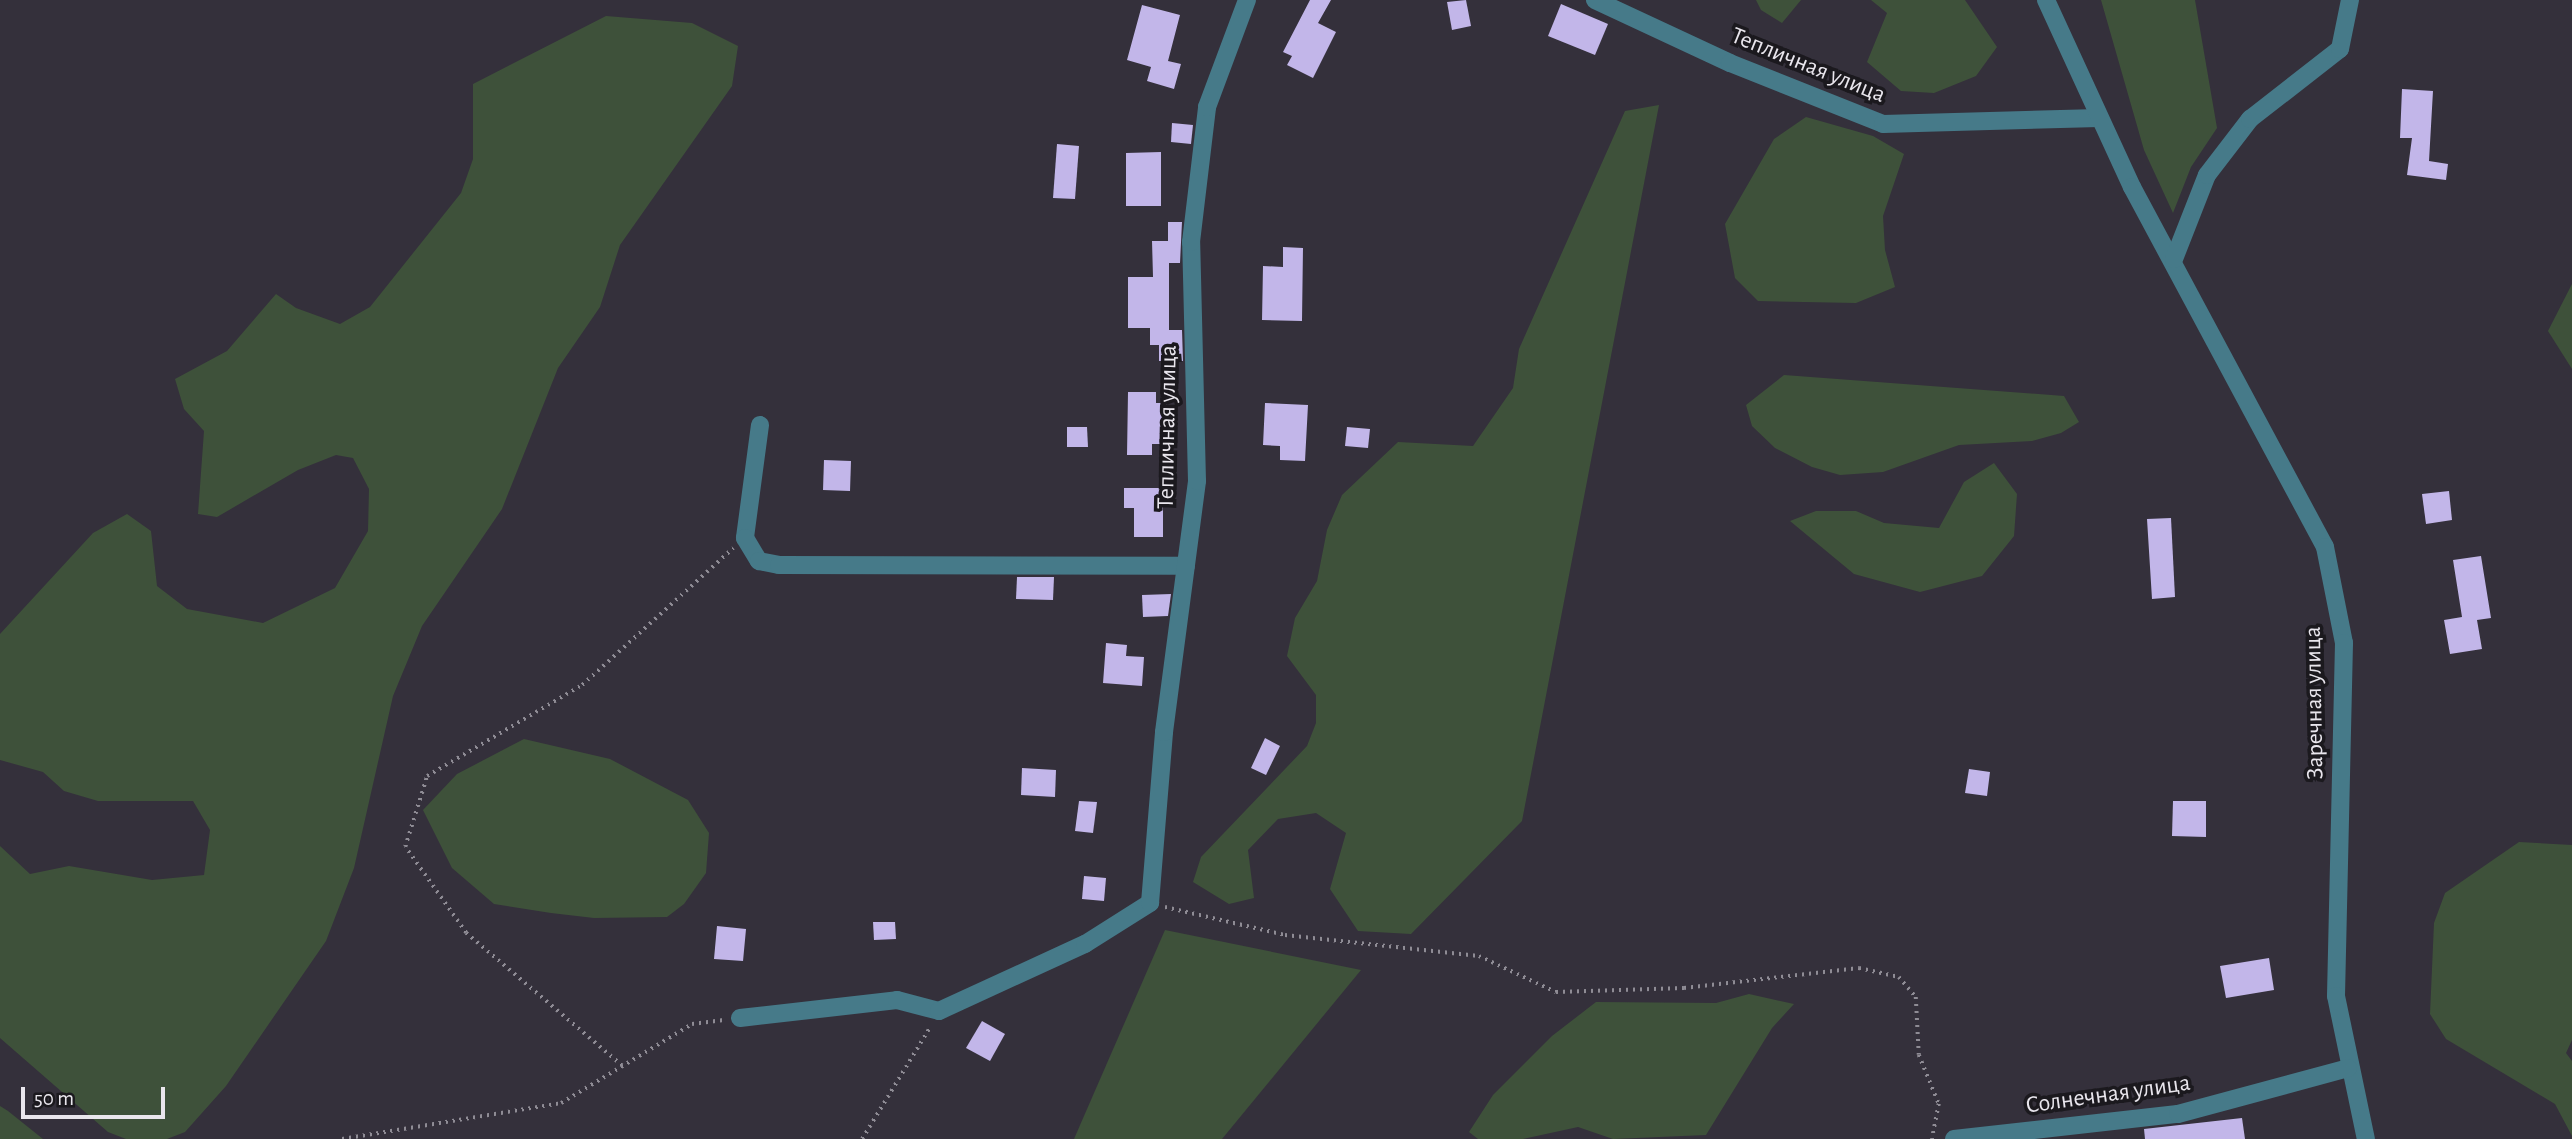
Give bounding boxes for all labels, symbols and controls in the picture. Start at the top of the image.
street label: Тепличная улица [1727,22,1889,110]
street label: Тепличная улица [1152,345,1184,509]
street label: Заречная улица [2299,626,2331,780]
street label: Солнечная улица [2024,1069,2192,1121]
scale bar [24,1072,168,1116]
text: 50 m [34,1088,74,1109]

